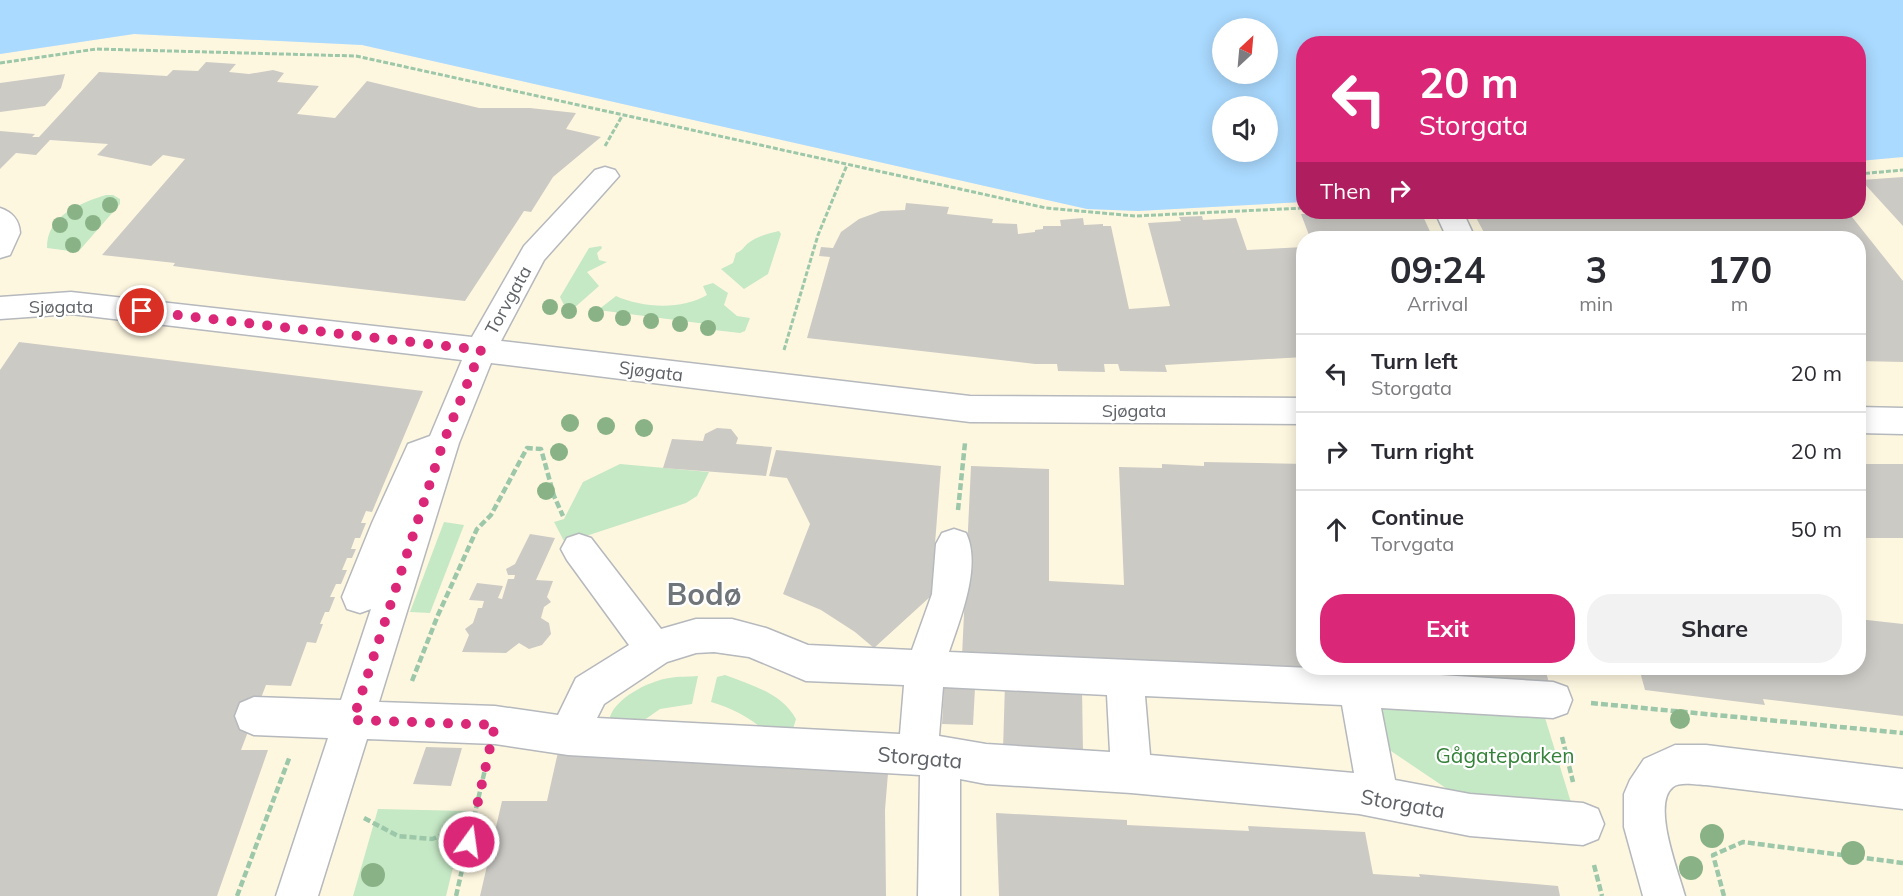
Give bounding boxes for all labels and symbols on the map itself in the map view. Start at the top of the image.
north arrow [1212,18,1278,84]
street label: Torvgata [480,262,536,338]
pin [116,285,167,336]
street label: Sjøgata [29,295,93,318]
street label: Sjøgata [618,356,684,386]
street label: Sjøgata [1102,399,1166,422]
district label: Bodø [667,575,741,613]
street label: Storgata [877,740,963,774]
park label: Gågateparken [1436,742,1575,768]
street label: Storgata [1359,783,1447,823]
position arrow [437,810,501,874]

